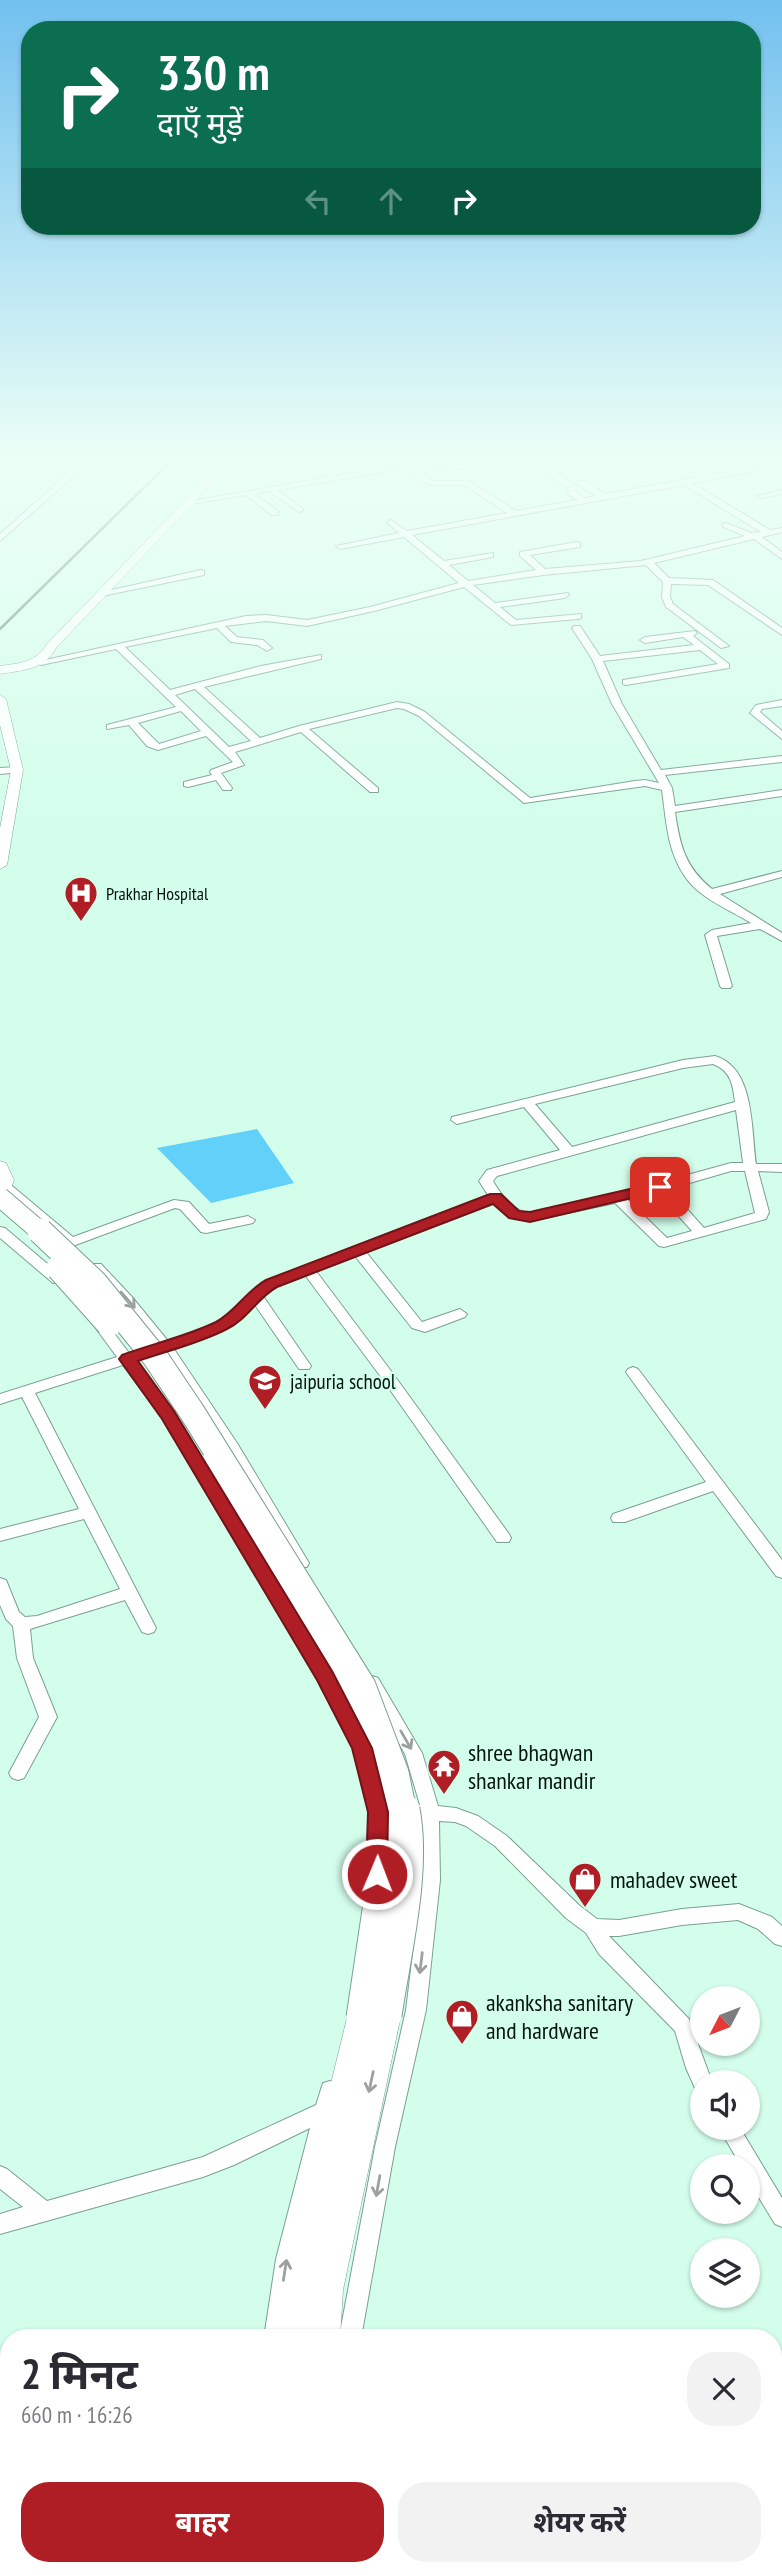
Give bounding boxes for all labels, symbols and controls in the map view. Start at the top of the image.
text: 330 m [157,40,270,104]
icon: right [42,49,133,140]
text: दाएँ मुड़ें [157,102,243,144]
icon: left [299,182,337,220]
icon: ahead [372,182,410,220]
icon: right [445,182,483,220]
hospital icon: Prakhar Hospital [62,874,100,923]
place label: Prakhar Hospital [106,882,209,905]
pin [630,1157,690,1217]
icon: arrive [641,1168,679,1206]
one-way arrow [120,1291,136,1309]
school or university icon: jaipuria school [246,1362,284,1411]
place label: jaipuria school [290,1368,396,1395]
one-way arrow [399,1730,413,1750]
place label: shree bhagwan shankar mandir [468,1737,596,1796]
temple icon: shree bhagwan shankar mandir [425,1747,463,1796]
position arrow [340,1837,414,1911]
shop icon: mahadev sweet [566,1860,604,1909]
place label: mahadev sweet [610,1864,738,1895]
one-way arrow [415,1951,428,1974]
north arrow [690,1986,760,2056]
map controls [690,1986,760,2308]
place label: akanksha sanitary and hardware [486,1987,633,2046]
shop icon: akanksha sanitary and hardware [443,1997,481,2046]
one-way arrow [364,2070,377,2093]
button: sound [690,2070,760,2140]
button: search [690,2154,760,2224]
one-way arrow [371,2174,384,2197]
button: layers [690,2238,760,2308]
one-way arrow [279,2260,292,2282]
text: 2 मिनट [21,2346,138,2401]
button: close [687,2352,761,2426]
text: 660 m · 16:26 [21,2400,133,2429]
button: बाहर [21,2482,384,2562]
button: शेयर करें [398,2482,761,2562]

